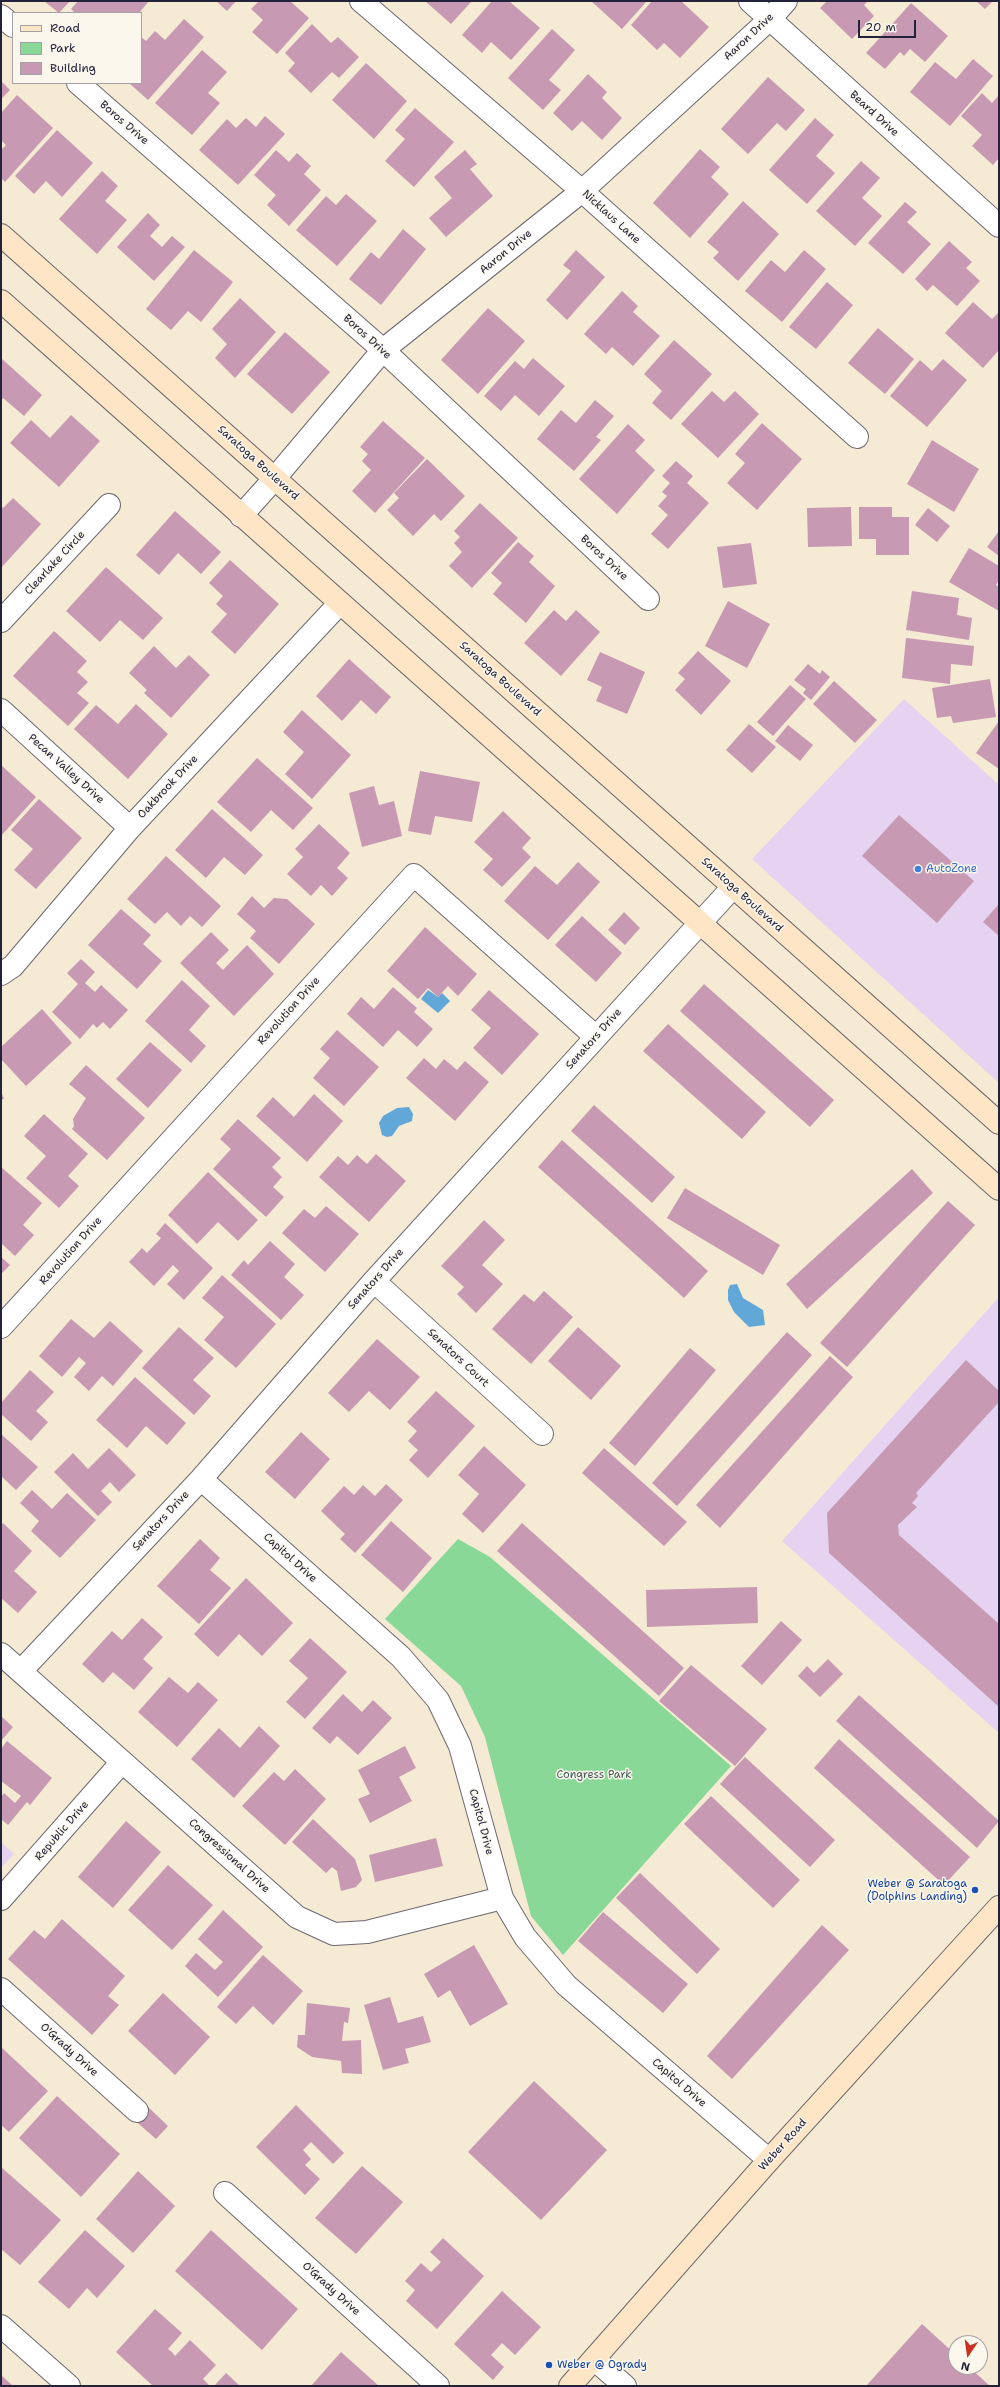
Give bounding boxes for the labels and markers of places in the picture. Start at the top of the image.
place label: AutoZone [926,862,977,876]
marker: AutoZone [913,864,923,874]
place label: Weber @ Saratoga (Dolphins Landing) [867,1877,967,1903]
marker: Weber @ Saratoga (Dolphins Landing) [970,1885,980,1895]
place label: Weber @ Ogrady [557,2358,647,2372]
marker: Weber @ Ogrady [544,2360,554,2370]

